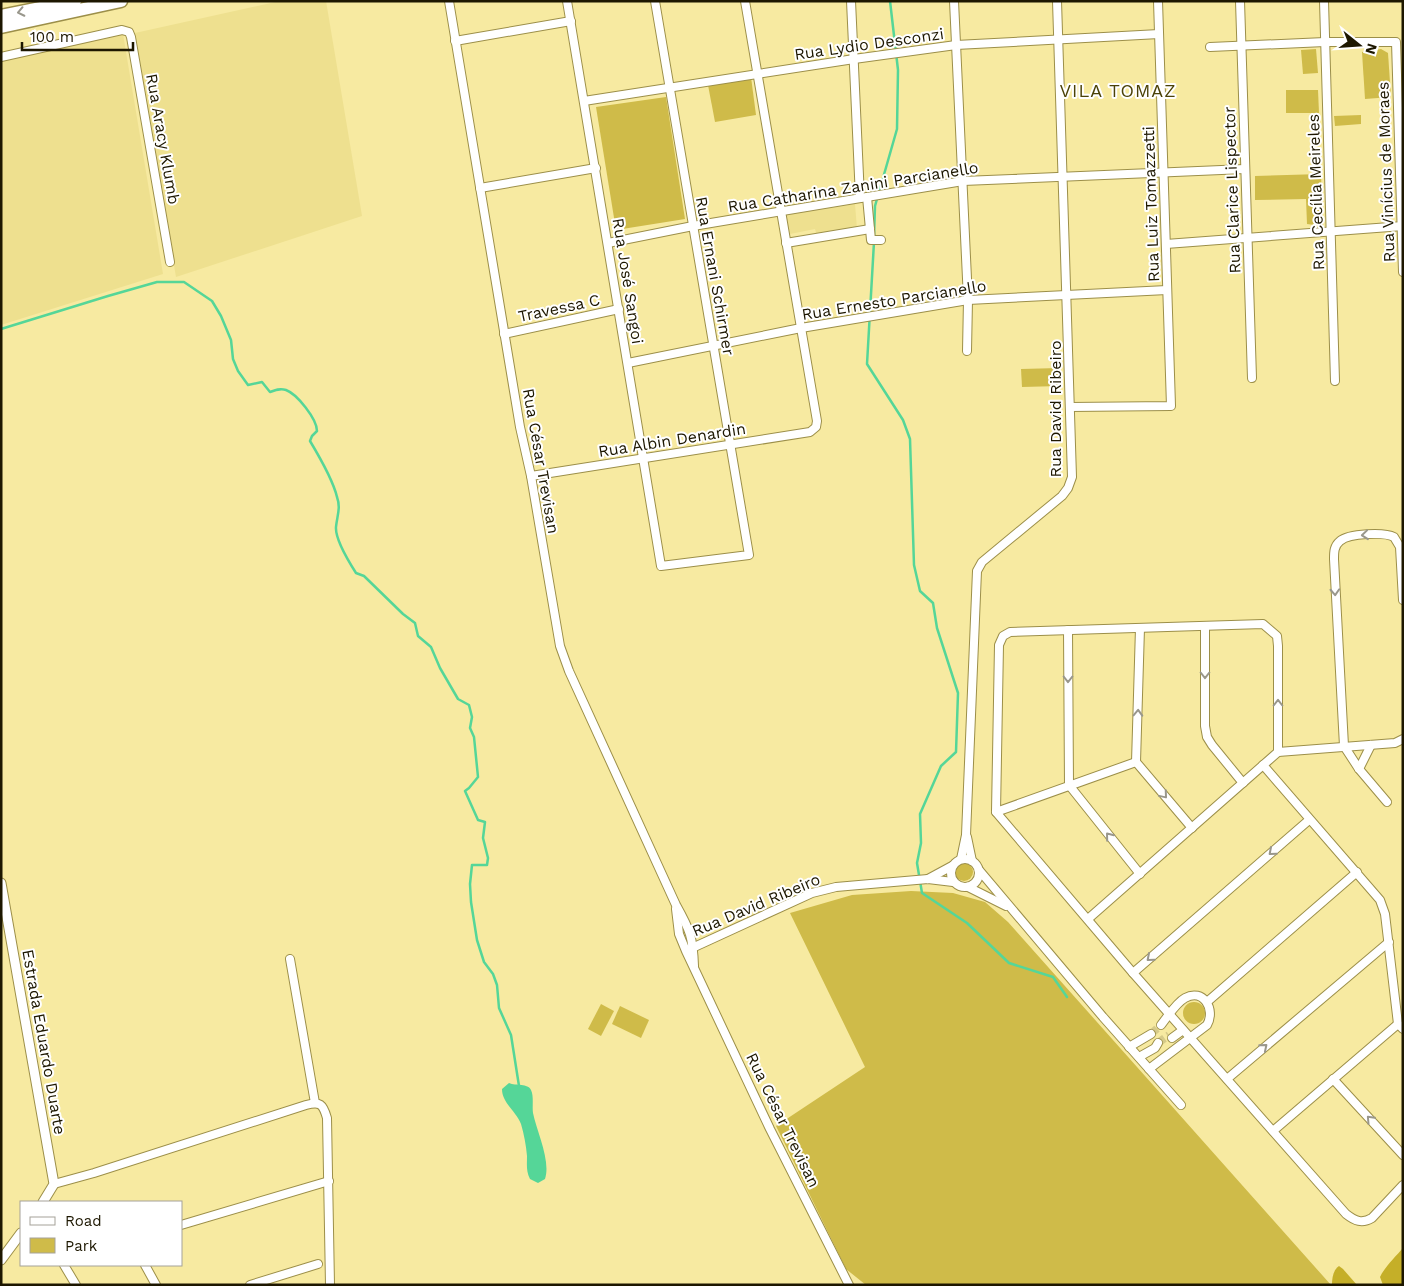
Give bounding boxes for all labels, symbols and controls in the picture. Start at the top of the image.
one-way arrow [16,7,25,17]
scale bar [22,20,134,52]
north arrow [1334,20,1384,70]
street label: Rua Lydio Desconzi [793,24,945,64]
text: 100 m [30,28,74,46]
text: N [1362,42,1381,56]
street label: Rua Aracy Klumb [142,72,184,206]
district label: VILA TOMAZ [1059,80,1177,101]
street label: Rua Vinícius de Moraes [1373,81,1399,263]
street label: Rua Clarice Lispector [1220,106,1244,274]
street label: Rua Cecília Meireles [1304,114,1328,270]
street label: Rua Luiz Tomazzetti [1139,126,1163,282]
street label: Rua Catharina Zanini Parcianello [726,158,980,216]
street label: Rua Ernani Schirmer [692,195,738,357]
street label: Rua José Sangoi [609,217,647,345]
street label: Rua Ernesto Parcianello [800,276,988,324]
street label: Travessa C [516,290,602,326]
street label: Rua David Ribeiro [1046,340,1065,478]
street label: Rua César Trevisan [519,387,563,535]
street label: Rua Albin Denardin [597,419,747,461]
one-way arrow [1360,529,1368,540]
one-way arrow [1330,589,1341,597]
one-way arrow [1200,671,1210,679]
one-way arrow [1063,676,1073,683]
one-way arrow [1273,699,1283,706]
one-way arrow [1132,709,1143,717]
one-way arrow [1158,789,1167,798]
one-way arrow [1107,833,1115,842]
one-way arrow [1269,846,1278,855]
street label: Rua David Ribeiro [689,869,823,941]
street label: Estrada Eduardo Duarte [18,948,70,1136]
one-way arrow [1146,953,1155,962]
one-way arrow [1258,1044,1267,1053]
street label: Rua César Trevisan [742,1050,824,1190]
one-way arrow [1367,1115,1376,1124]
legend [20,1201,182,1266]
text: Road [65,1212,102,1230]
text: Park [65,1237,98,1255]

